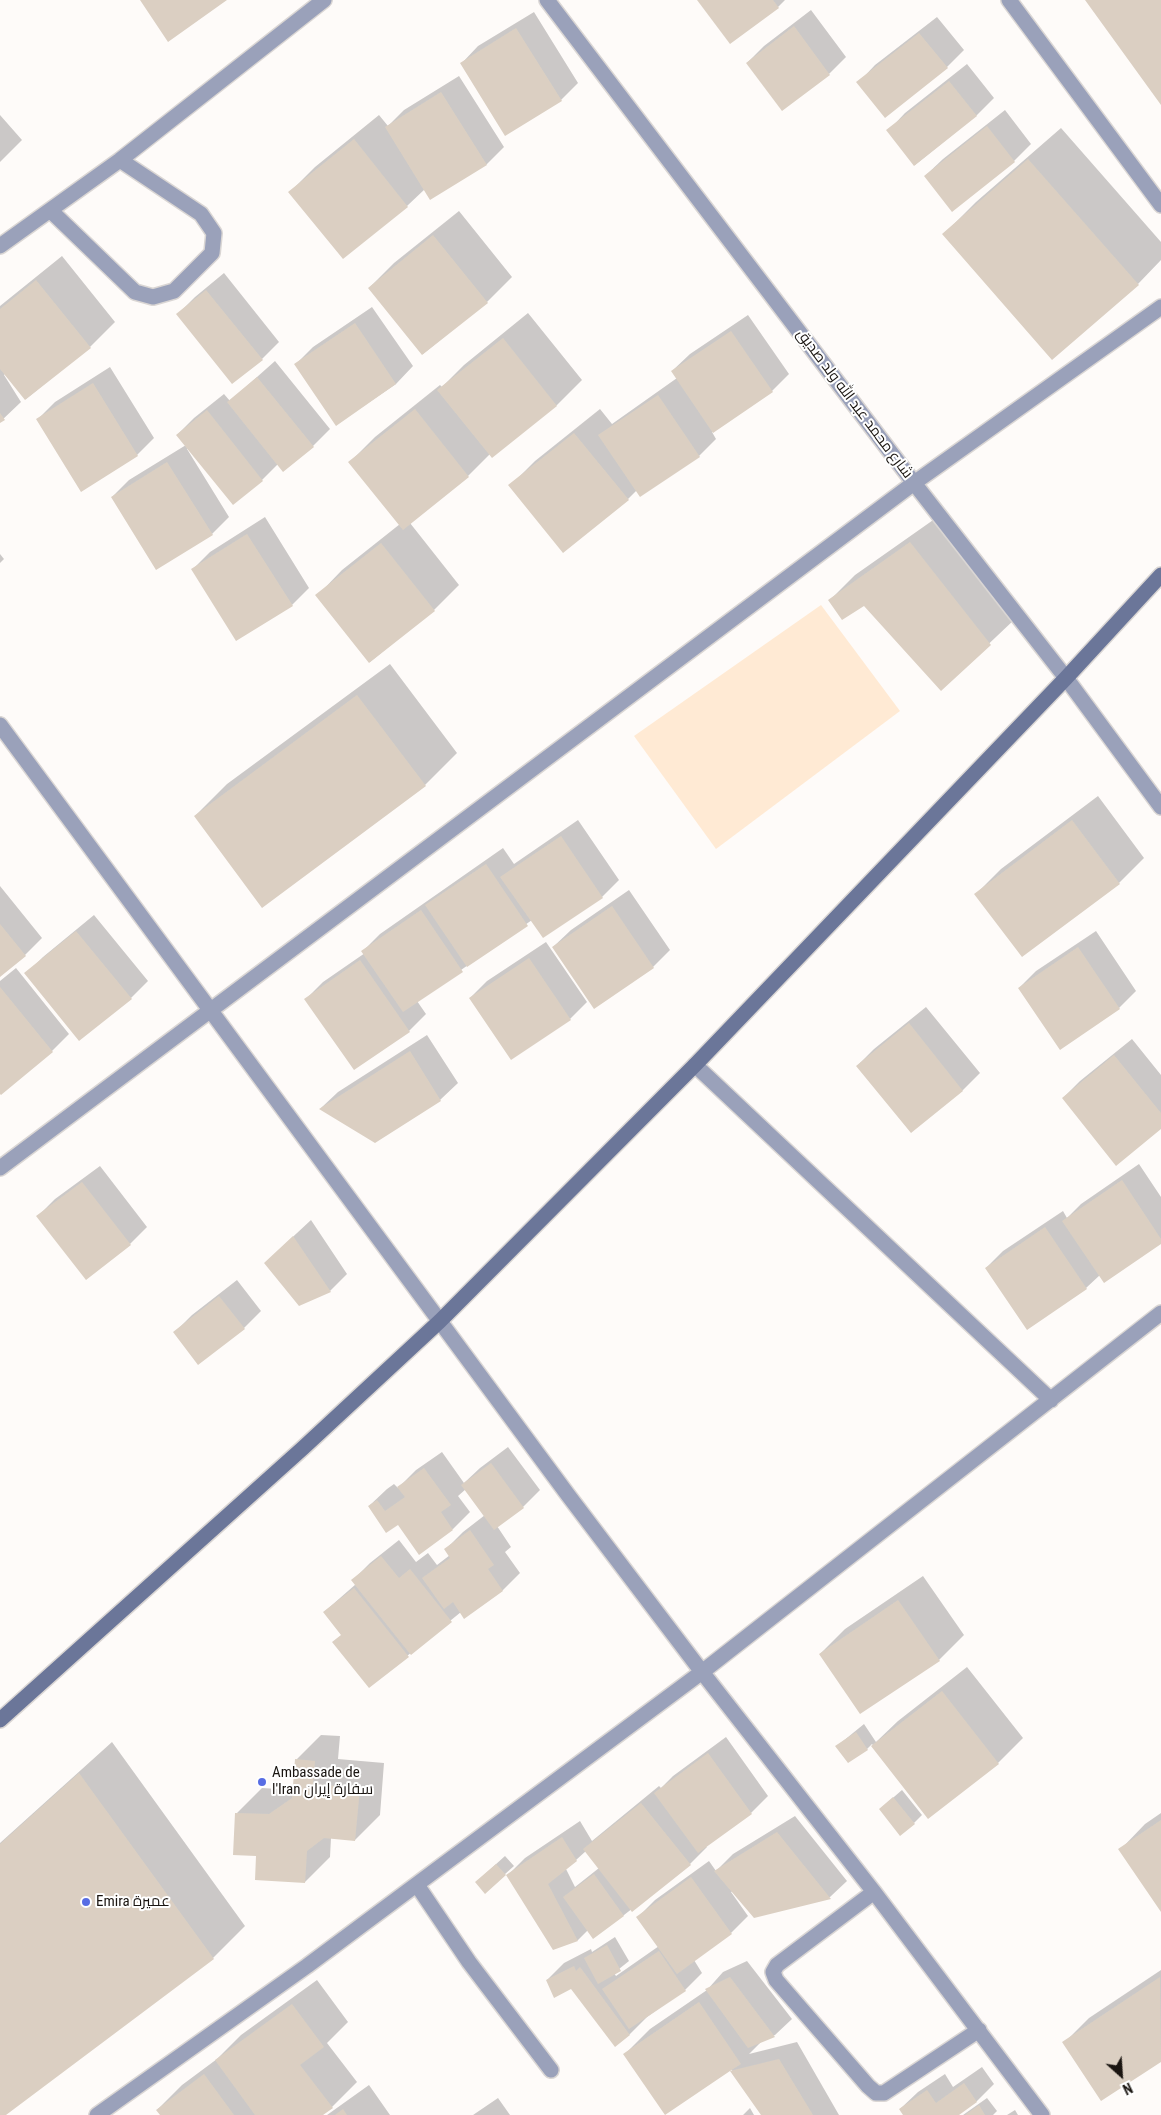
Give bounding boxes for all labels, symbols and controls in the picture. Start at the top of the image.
street label: شارع محمد عبد الله ولد صديق [792,326,916,482]
place label: Ambassade de l'Iran سفارة إيران [272,1764,373,1799]
marker: Ambassade de l'Iran سفارة إيران [256,1776,268,1788]
place label: Emira عميرة [96,1893,170,1911]
marker: Emira عميرة [80,1896,92,1908]
north arrow [1096,2050,1146,2100]
text: N [1120,2079,1135,2098]

